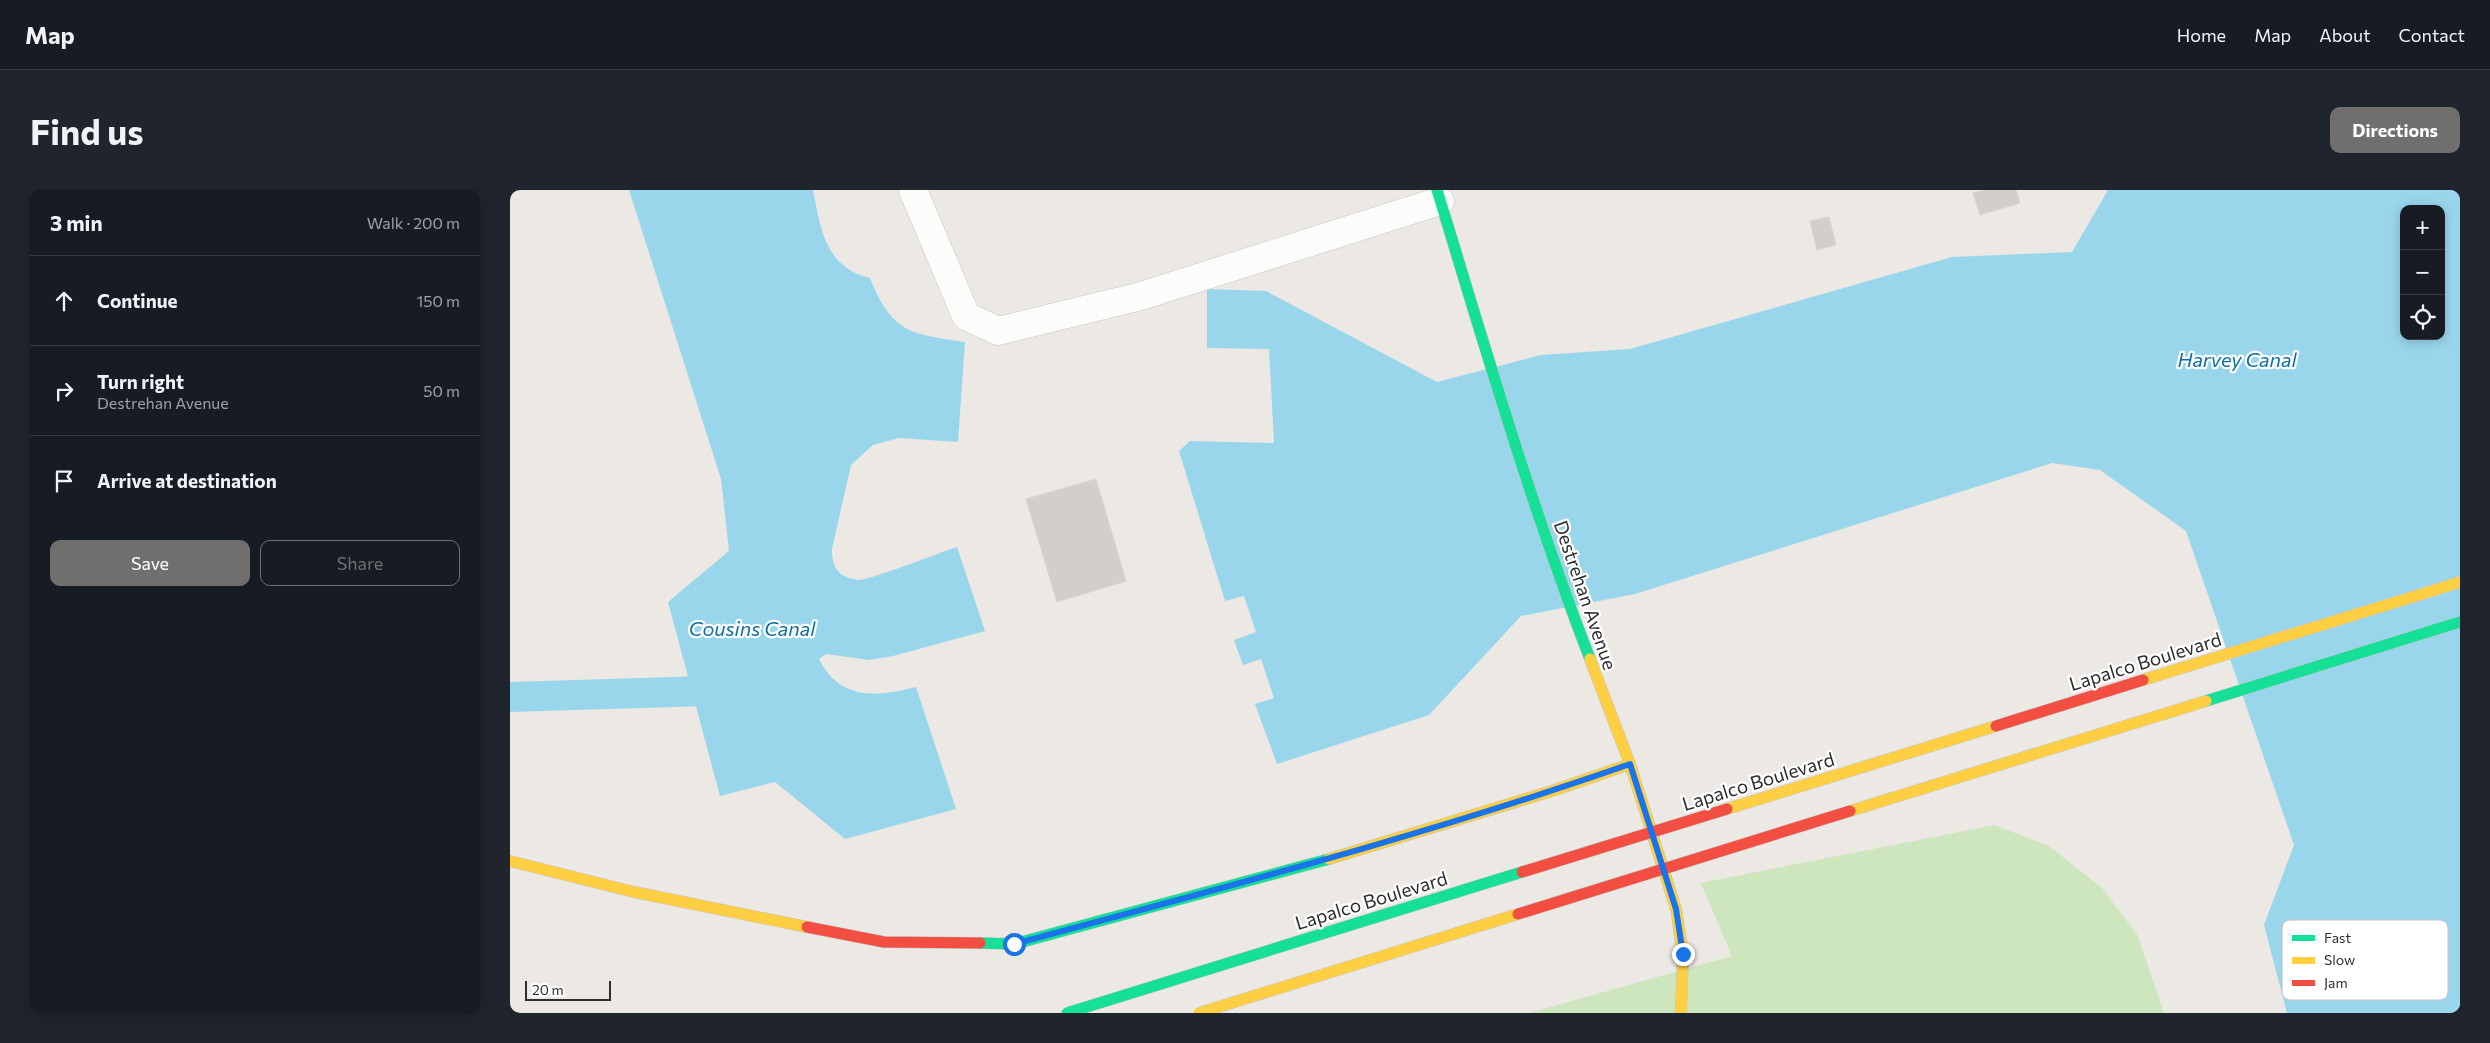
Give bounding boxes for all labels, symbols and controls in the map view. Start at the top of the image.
text: Map [25,20,75,49]
text: Home [2177,24,2226,46]
text: Map [2254,24,2291,46]
text: About [2319,24,2371,46]
text: Contact [2399,24,2465,46]
button: Directions [2330,107,2460,153]
text: Find us [30,109,144,152]
map controls [2400,205,2445,340]
button: + [2400,205,2445,250]
text: 3 min [50,210,103,235]
text: Walk · 200 m [367,213,460,232]
button: − [2400,250,2445,295]
icon: ahead [50,287,78,315]
text: Continue [97,289,177,312]
text: 150 m [417,291,460,310]
button: locate [2400,295,2445,340]
water label: Harvey Canal [2177,347,2297,371]
text: Turn right [97,370,184,393]
icon: right [50,377,78,405]
text: 50 m [423,381,460,400]
text: Destrehan Avenue [97,393,229,412]
icon: arrive [50,467,78,495]
text: Arrive at destination [97,469,277,492]
street label: Destrehan Avenue [1550,517,1622,673]
button: Save [50,540,250,586]
button: Share [260,540,460,586]
water label: Cousins Canal [689,616,816,640]
street label: Lapalco Boulevard [2066,627,2224,695]
street label: Lapalco Boulevard [1679,747,1837,815]
street label: Lapalco Boulevard [1292,866,1450,934]
legend [2282,920,2448,1000]
text: Fast [2324,929,2351,946]
route start [1003,933,1026,956]
route end [1672,943,1695,966]
text: Slow [2324,951,2355,968]
text: Jam [2324,974,2348,991]
scale bar [525,978,611,1001]
text: 20 m [532,981,564,998]

